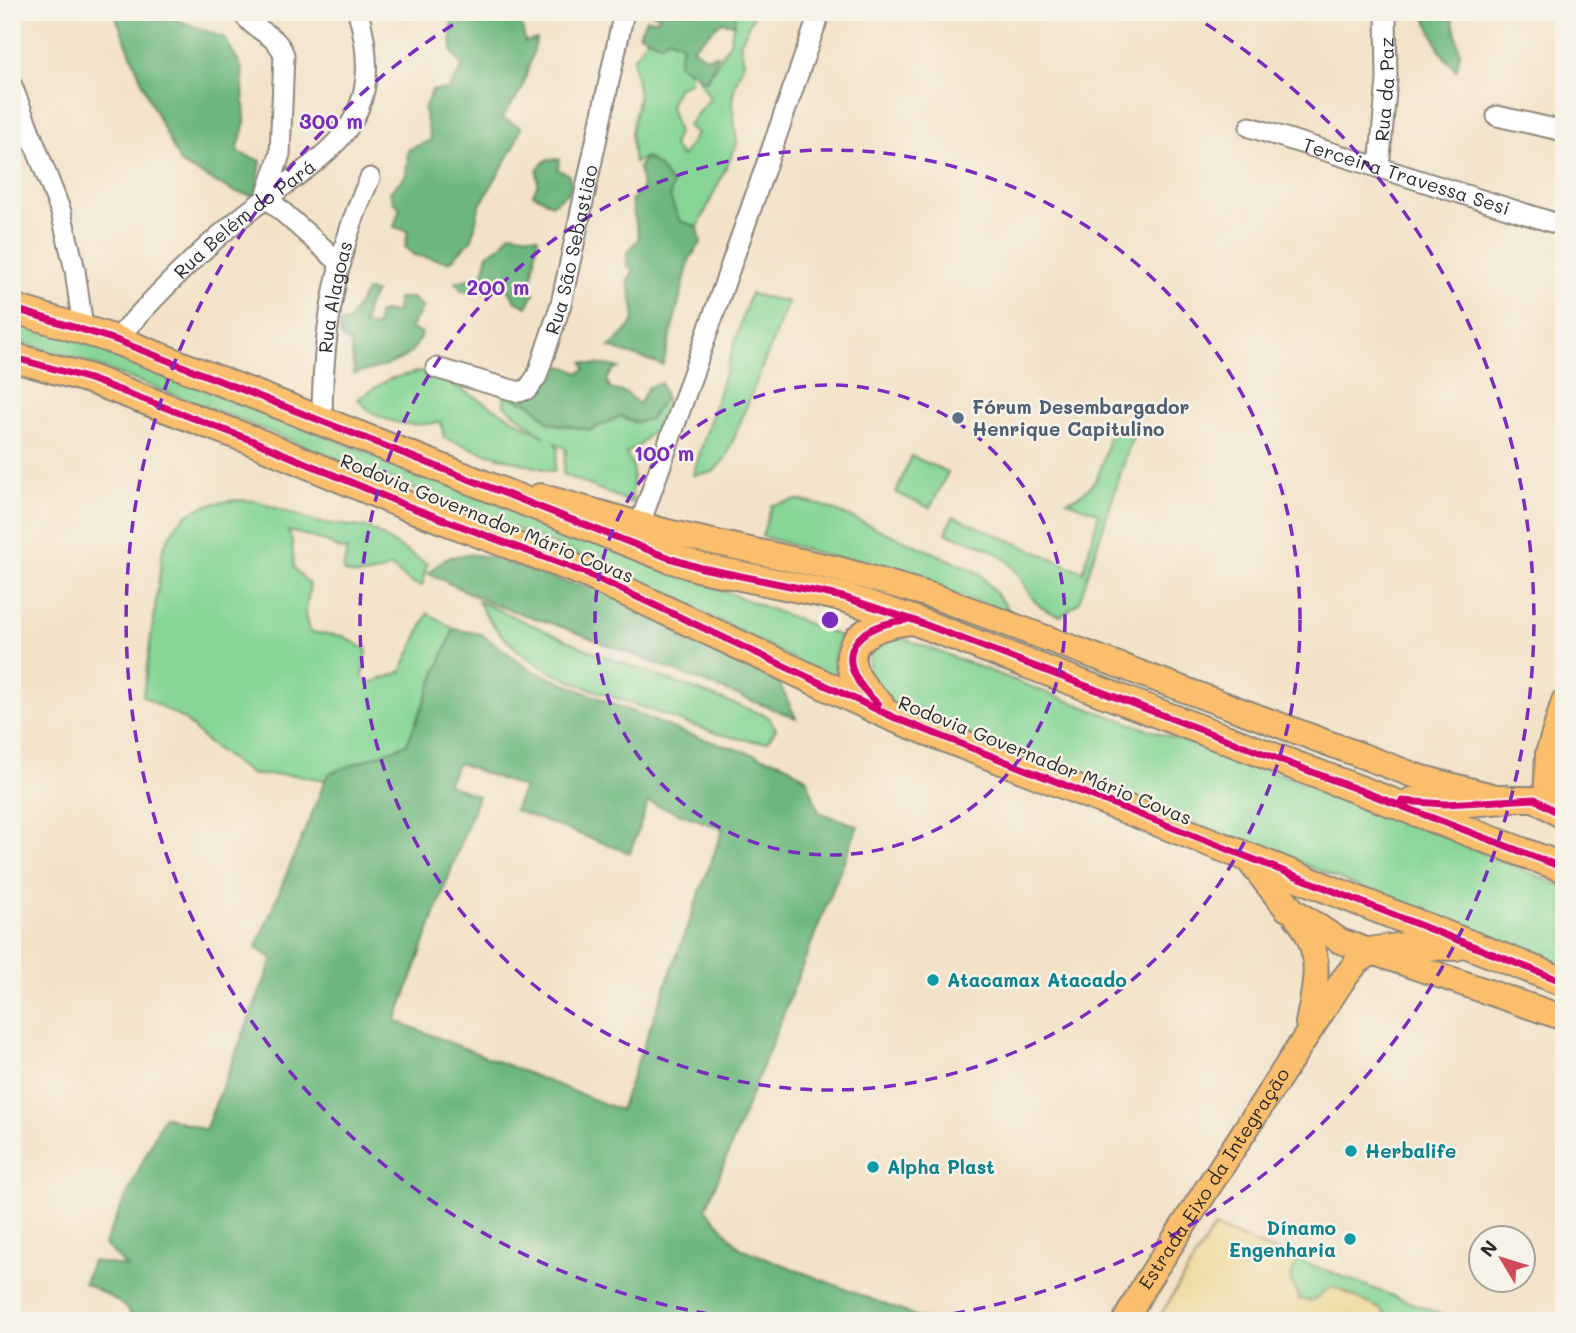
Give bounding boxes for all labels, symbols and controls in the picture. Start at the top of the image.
street label: Rua da Paz [1368,37,1399,142]
text: 300 m [299,107,363,134]
street label: Terceira Travessa Sesi [1300,131,1513,220]
street label: Rua Belém do Pará [168,153,320,284]
street label: Rua São Sebastião [539,162,603,337]
street label: Rua Alagoas [312,238,358,354]
text: 200 m [467,273,529,300]
place label: Fórum Desembargador Henrique Capitulino [972,394,1190,441]
marker: Fórum Desembargador Henrique Capitulino [950,410,966,426]
text: 100 m [634,439,694,466]
street label: Rodovia Governador Mário Covas [337,447,638,588]
centre of rings [818,608,842,632]
street label: Rodovia Governador Mário Covas [895,689,1196,830]
place label: Atacamax Atacado [947,967,1127,992]
marker: Atacamax Atacado [925,972,941,988]
street label: Estrada Eixo da Integração [1132,1063,1294,1294]
place label: Herbalife [1365,1138,1456,1163]
marker: Herbalife [1343,1143,1359,1159]
place label: Alpha Plast [887,1154,995,1179]
marker: Alpha Plast [865,1159,881,1175]
place label: Dínamo Engenharia [1229,1215,1336,1262]
north arrow [1468,1224,1538,1294]
marker: Dínamo Engenharia [1342,1231,1358,1247]
text: N [1474,1235,1502,1262]

